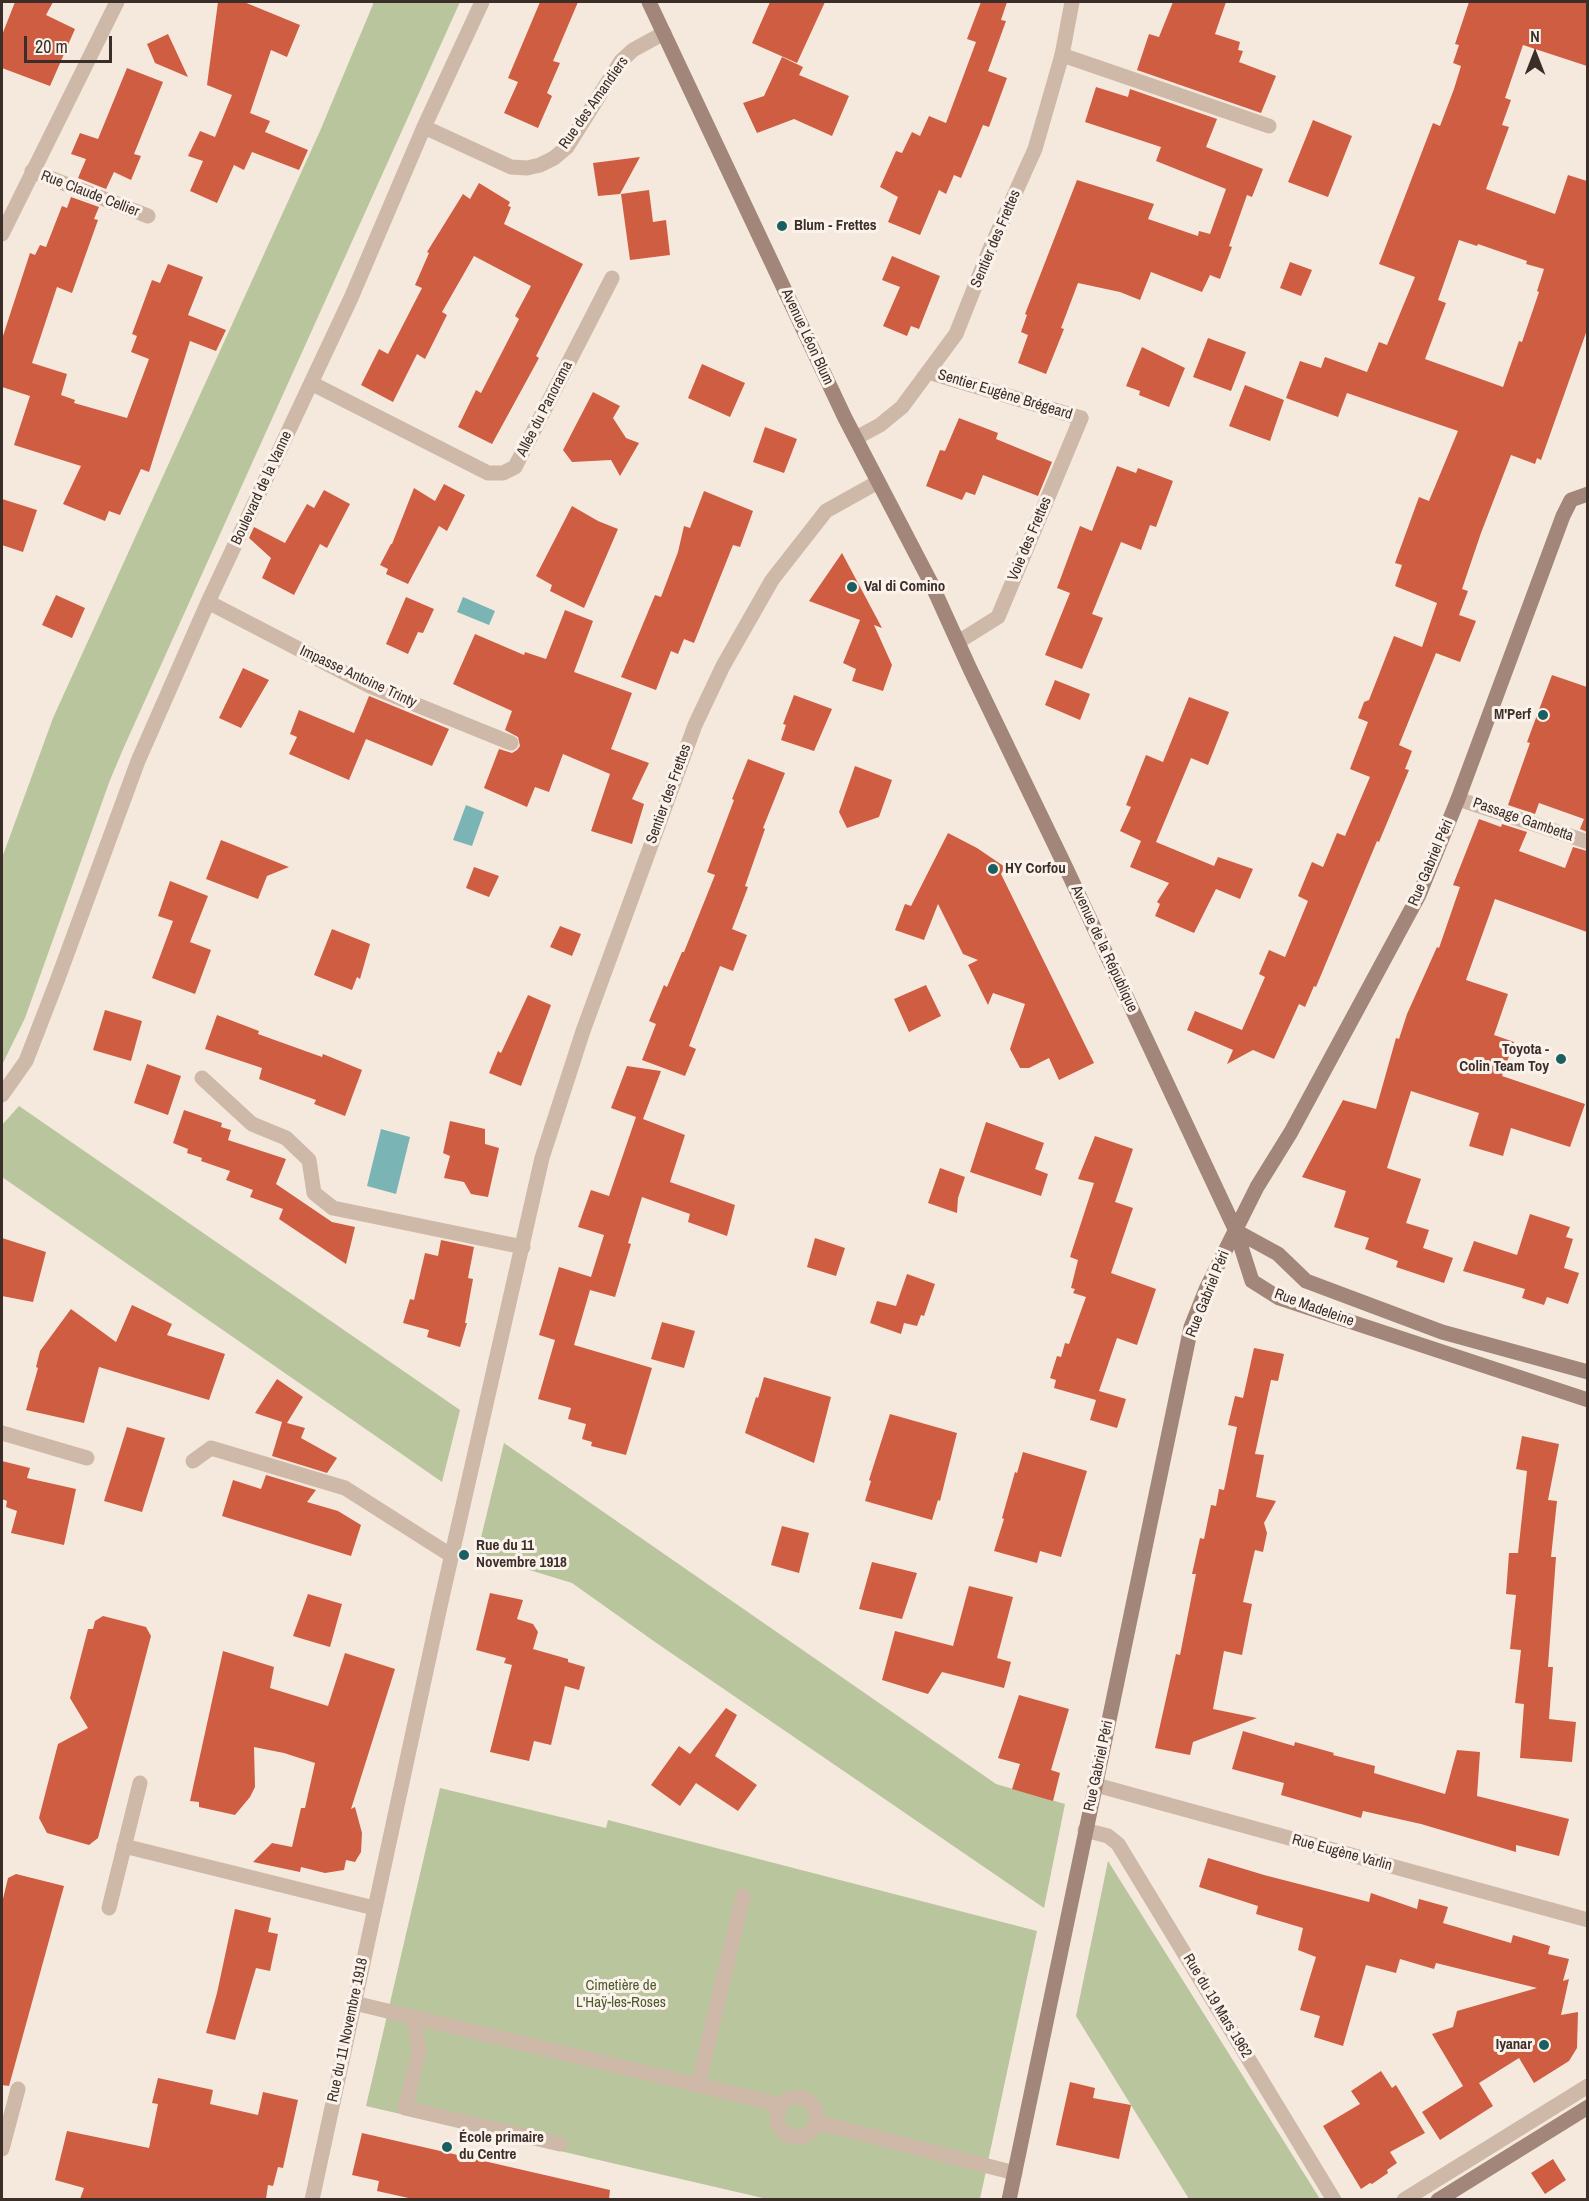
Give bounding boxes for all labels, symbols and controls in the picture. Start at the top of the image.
scale bar [27,24,116,62]
north arrow [1505,24,1565,84]
text: N [1530,25,1540,47]
text: 20 m [35,34,68,59]
street label: Rue des Amandiers [555,53,633,153]
street label: Rue Claude Cellier [38,167,142,221]
street label: Sentier des Frettes [967,187,1025,291]
place label: Blum - Frettes [794,217,877,235]
marker: Blum - Frettes [775,219,789,233]
street label: Avenue Léon Blum [777,286,837,388]
street label: Allée du Panorama [513,358,577,460]
street label: Sentier Eugène Brégeard [936,366,1074,424]
street label: Boulevard de la Vanne [228,428,296,548]
street label: Voie des Frettes [1004,494,1056,584]
place label: Val di Comino [864,578,945,596]
marker: Val di Comino [845,580,859,594]
street label: Impasse Antoine Trinty [297,642,419,712]
place label: M'Perf [1494,706,1531,724]
marker: M'Perf [1536,708,1550,722]
street label: Sentier des Frettes [643,742,695,846]
street label: Passage Gambetta [1470,794,1576,846]
street label: Rue Gabriel Péri [1405,817,1457,909]
place label: HY Corfou [1005,860,1066,878]
marker: HY Corfou [986,862,1000,876]
street label: Avenue de la République [1067,883,1141,1015]
place label: Toyota - Colin Team Toy [1459,1041,1549,1076]
marker: Toyota - Colin Team Toy [1554,1052,1568,1066]
street label: Rue Gabriel Péri [1182,1248,1234,1340]
street label: Rue Madeleine [1272,1285,1356,1331]
place label: Rue du 11 Novembre 1918 [476,1537,567,1572]
marker: Rue du 11 Novembre 1918 [457,1548,471,1562]
street label: Rue Gabriel Péri [1081,1719,1117,1813]
street label: Rue Eugène Varlin [1290,1831,1394,1875]
street label: Rue du 19 Mars 1962 [1179,1951,1255,2061]
street label: Rue du 11 Novembre 1918 [324,1956,372,2104]
park label: Cimetière de L'Haÿ-les-Roses [576,1977,666,2012]
place label: Iyanar [1496,2036,1532,2054]
marker: Iyanar [1537,2038,1551,2052]
place label: École primaire du Centre [459,2129,544,2164]
marker: École primaire du Centre [440,2140,454,2154]

